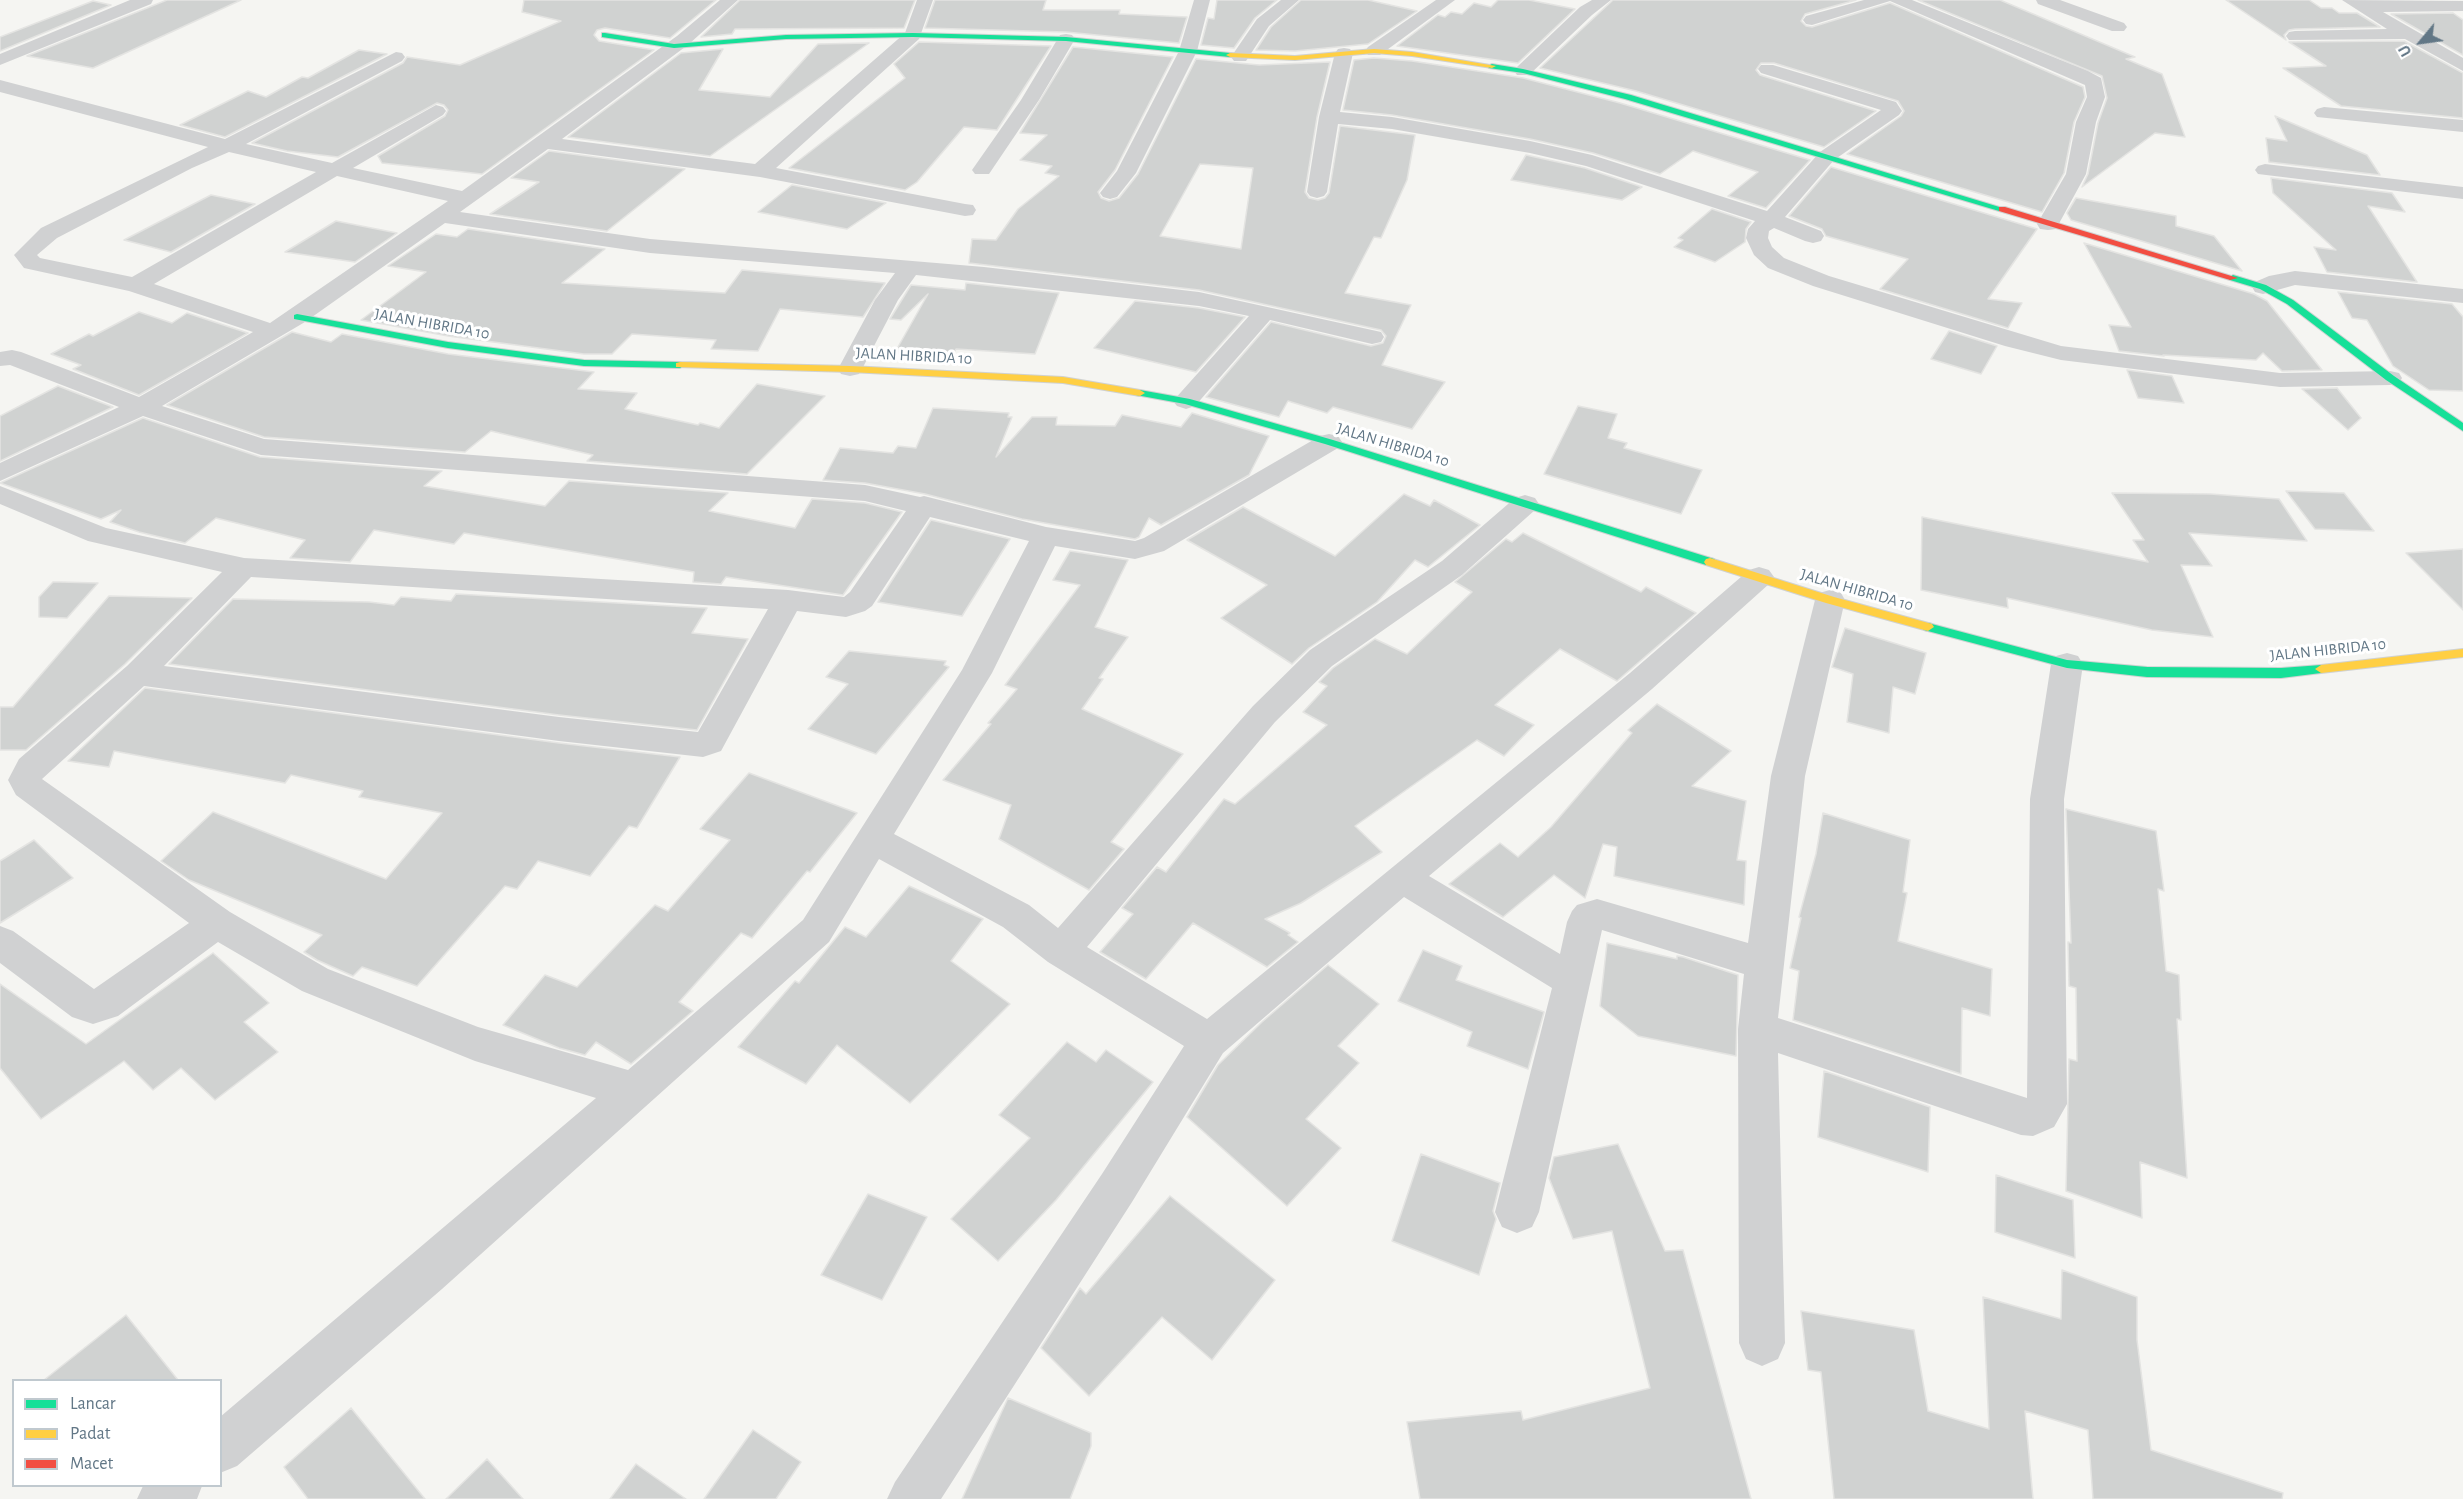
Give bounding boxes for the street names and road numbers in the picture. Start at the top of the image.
street label: JALAN HIBRIDA 10 [373,304,491,344]
street label: JALAN HIBRIDA 10 [855,343,973,369]
street label: JALAN HIBRIDA 10 [1334,419,1452,471]
street label: JALAN HIBRIDA 10 [1798,565,1916,615]
street label: JALAN HIBRIDA 10 [2269,634,2387,666]

